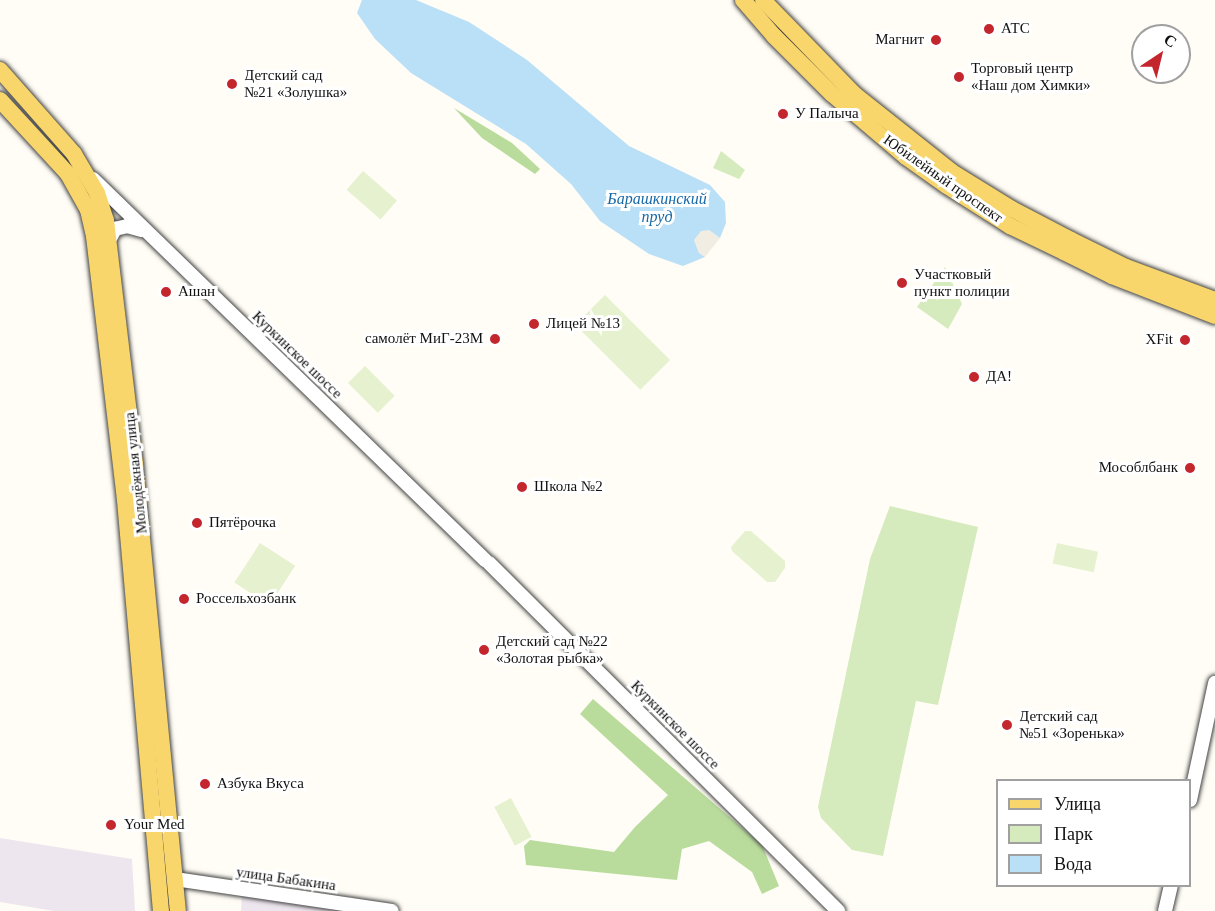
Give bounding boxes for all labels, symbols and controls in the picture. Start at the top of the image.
place label: АТС [1001,20,1030,38]
marker: АТС [982,22,996,36]
north arrow [1131,24,1191,84]
text: С [1161,30,1180,51]
place label: Магнит [875,31,924,49]
marker: Магнит [929,33,943,47]
place label: Торговый центр «Наш дом Химки» [971,59,1091,94]
place label: Детский сад №21 «Золушка» [244,66,347,101]
marker: Торговый центр «Наш дом Химки» [952,70,966,84]
marker: Детский сад №21 «Золушка» [225,77,239,91]
place label: У Палыча [795,105,859,123]
marker: У Палыча [776,107,790,121]
street label: Юбилейный проспект [880,131,1006,227]
water label: Барашкинский пруд [607,189,707,227]
place label: Участковый пункт полиции [914,265,1010,300]
marker: Участковый пункт полиции [895,276,909,290]
place label: Ашан [178,283,215,301]
marker: Ашан [159,285,173,299]
street label: Куркинское шоссе [248,308,346,402]
place label: Лицей №13 [546,315,620,333]
marker: Лицей №13 [527,317,541,331]
place label: самолёт МиГ-23М [365,330,483,348]
place label: XFit [1145,331,1173,349]
marker: самолёт МиГ-23М [488,332,502,346]
marker: XFit [1178,333,1192,347]
place label: ДА! [986,368,1012,386]
marker: ДА! [967,370,981,384]
street label: Молодёжная улица [121,411,151,535]
place label: Мособлбанк [1099,459,1178,477]
marker: Мособлбанк [1183,461,1197,475]
place label: Школа №2 [534,478,603,496]
marker: Школа №2 [515,480,529,494]
place label: Пятёрочка [209,514,276,532]
marker: Пятёрочка [190,516,204,530]
place label: Россельхозбанк [196,590,296,608]
marker: Россельхозбанк [177,592,191,606]
place label: Детский сад №22 «Золотая рыбка» [496,632,608,667]
marker: Детский сад №22 «Золотая рыбка» [477,643,491,657]
street label: Куркинское шоссе [627,677,723,773]
place label: Детский сад №51 «Зоренька» [1019,707,1125,742]
marker: Детский сад №51 «Зоренька» [1000,718,1014,732]
place label: Азбука Вкуса [217,775,304,793]
marker: Азбука Вкуса [198,777,212,791]
legend [996,779,1191,887]
text: Улица [1054,794,1101,814]
marker: Your Med [102,816,120,834]
place label: Your Med [124,816,185,834]
text: Парк [1054,824,1093,844]
text: Вода [1054,854,1092,874]
street label: улица Бабакина [235,863,337,895]

